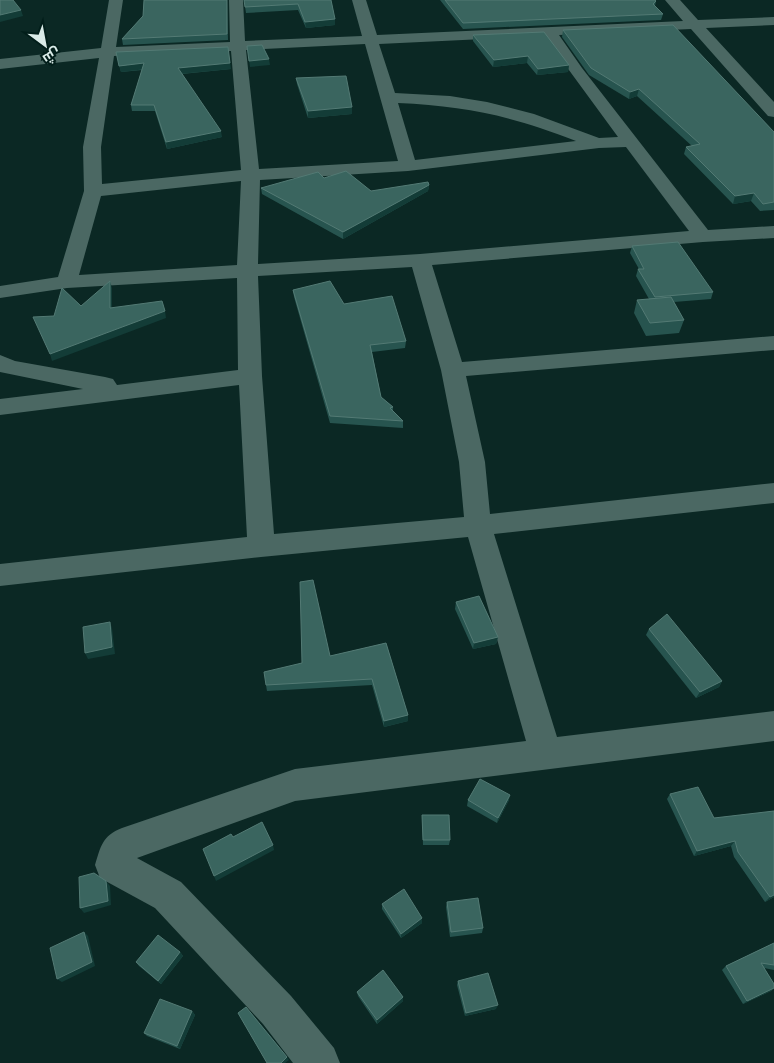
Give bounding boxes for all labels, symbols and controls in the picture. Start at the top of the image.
north arrow [20,20,70,70]
text: ش [39,44,64,68]

